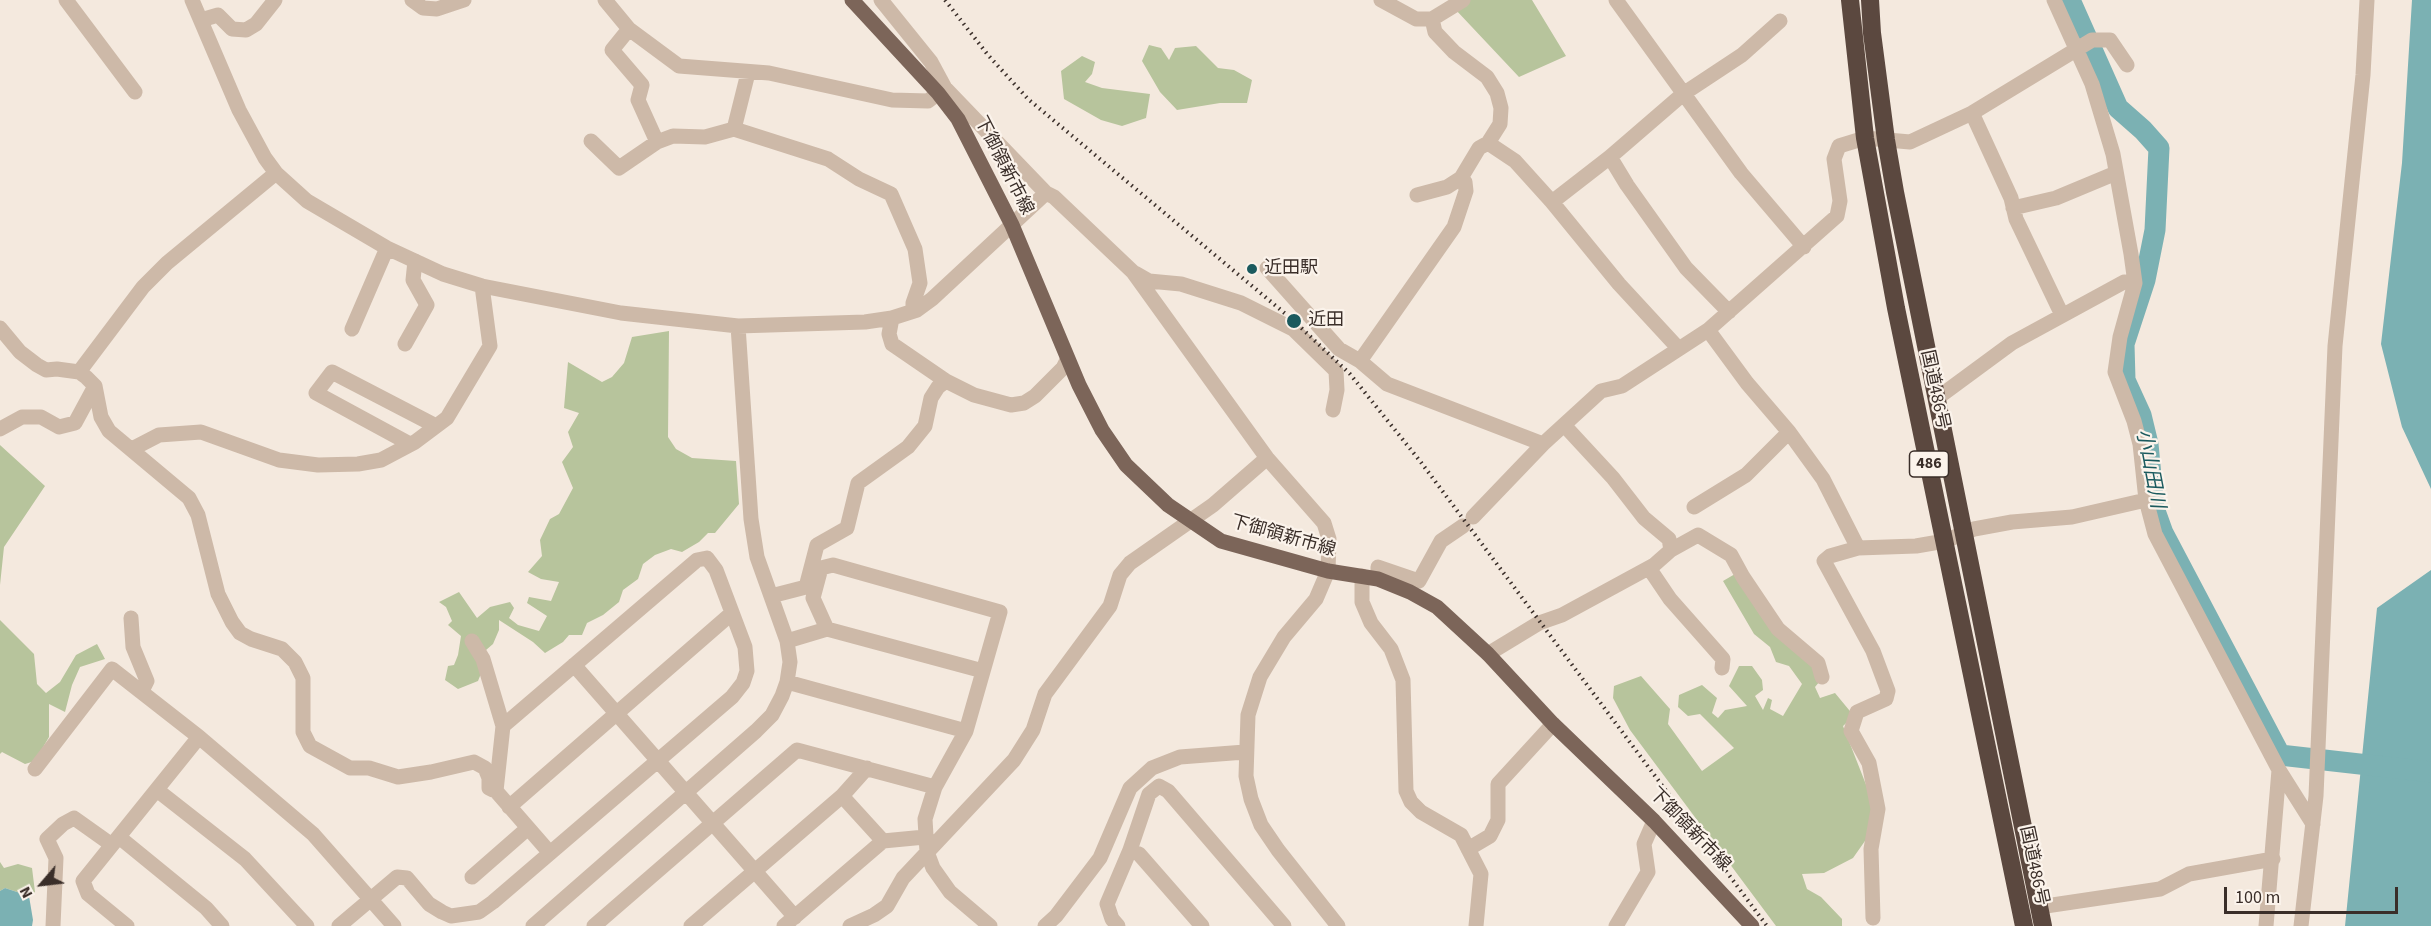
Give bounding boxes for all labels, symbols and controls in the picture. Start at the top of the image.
street label: 下御領新市線 [969,113,1037,219]
place label: 近田駅 [1264,258,1318,280]
marker: 近田駅 [1245,262,1259,276]
place label: 近田 [1308,310,1344,332]
marker: 近田 [1285,312,1303,330]
street label: 国道486号 [1915,348,1953,432]
water label: 小山田川 [2130,427,2168,511]
road number: 486 [1910,451,1948,477]
street label: 下御領新市線 [1228,512,1338,562]
street label: 下御領新市線 [1644,784,1734,876]
street label: 国道486号 [2014,824,2052,908]
north arrow [12,854,72,914]
scale bar [2227,875,2401,913]
text: N [14,883,38,902]
text: 100 m [2235,885,2280,910]

